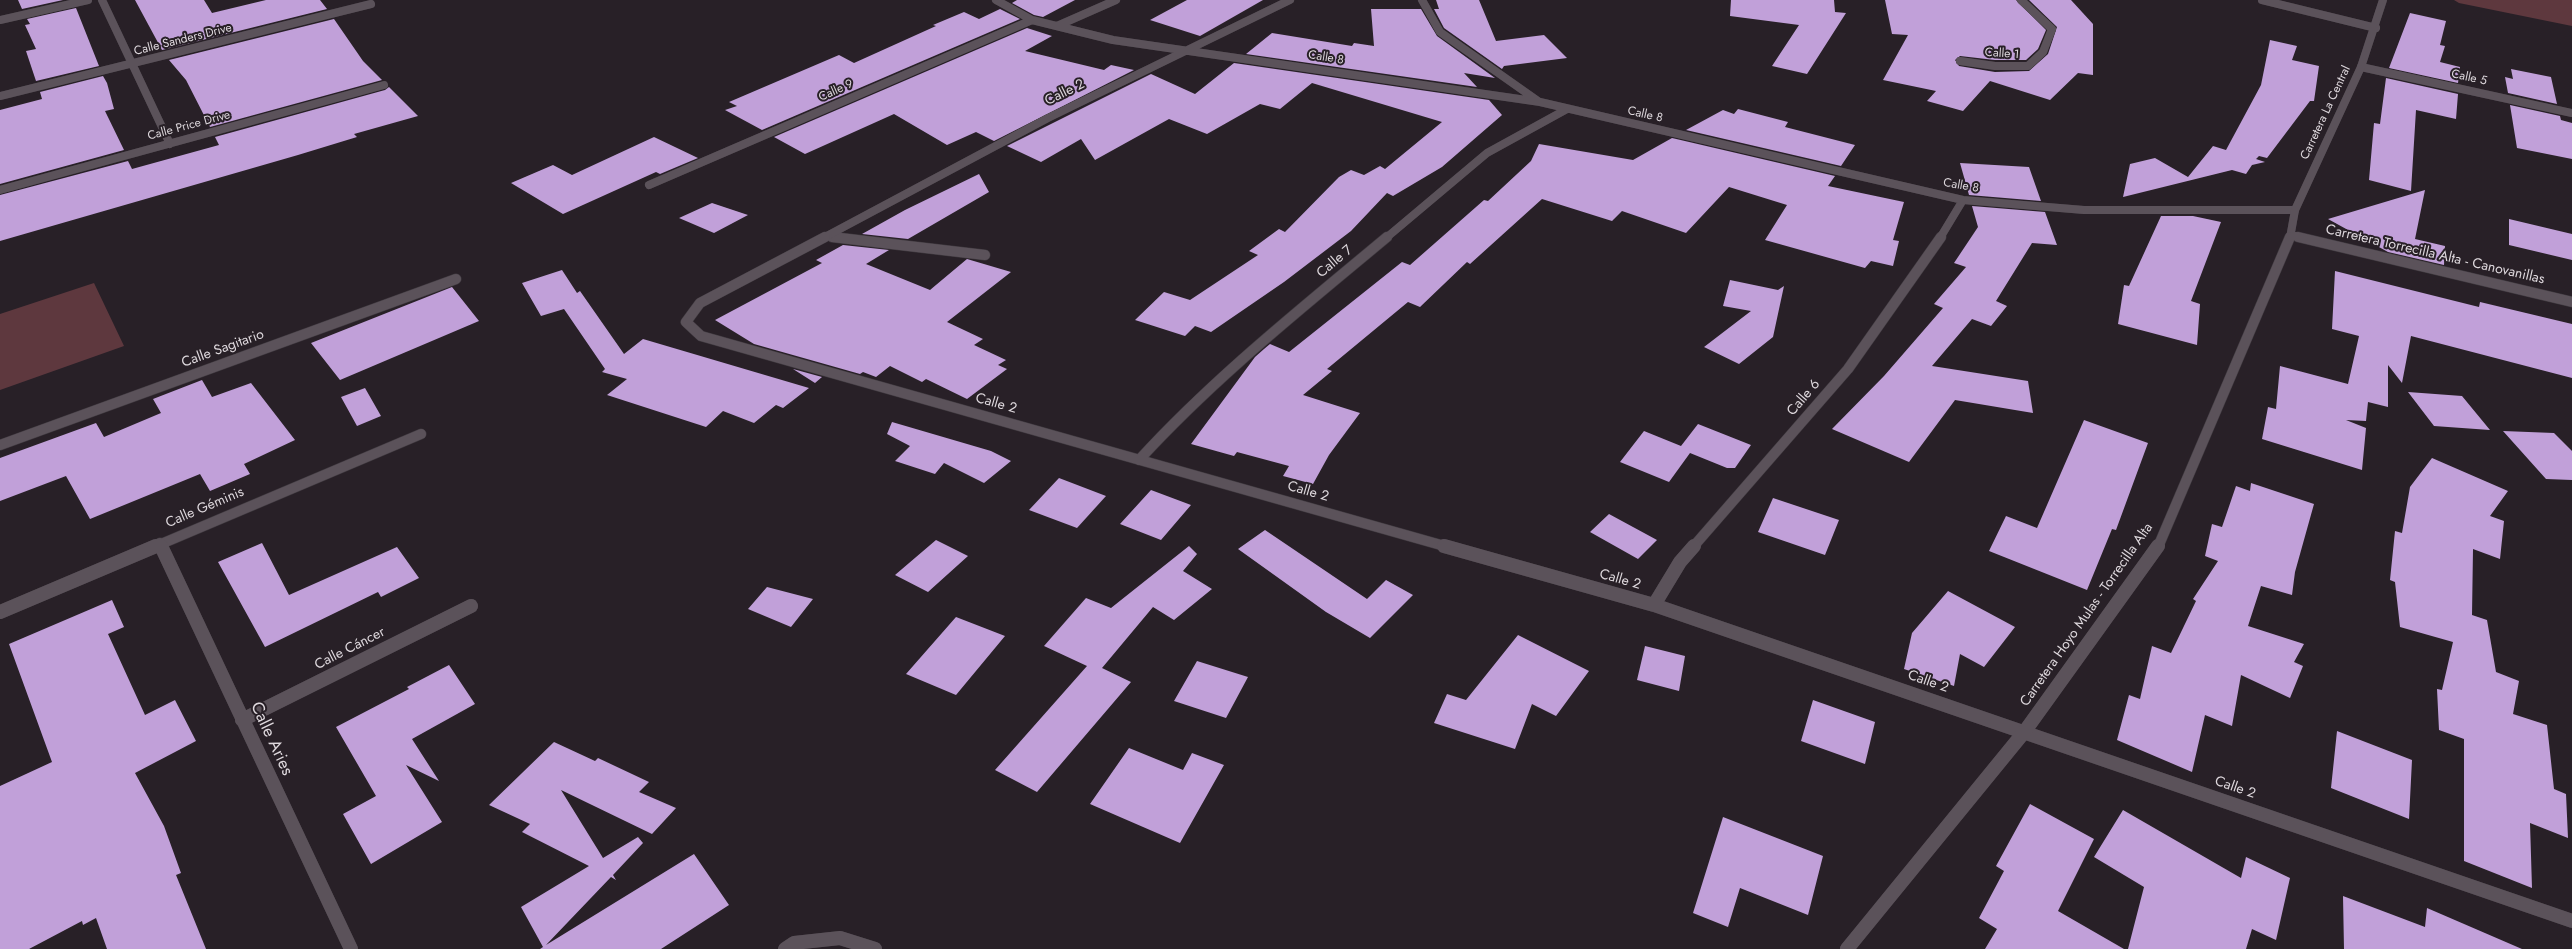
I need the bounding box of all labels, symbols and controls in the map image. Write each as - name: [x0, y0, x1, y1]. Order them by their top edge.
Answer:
- street label: Calle Sanders Drive: [133, 21, 233, 59]
- street label: Calle 1: [1984, 46, 2020, 62]
- street label: Calle 8: [1307, 48, 1345, 68]
- street label: Carretera La Central: [2298, 64, 2354, 162]
- street label: Calle 5: [2450, 67, 2488, 89]
- street label: Calle 2: [1042, 76, 1088, 110]
- street label: Calle 9: [817, 77, 855, 105]
- street label: Calle 8: [1626, 104, 1664, 126]
- street label: Calle Price Drive: [146, 108, 232, 144]
- street label: Calle 8: [1942, 176, 1980, 196]
- street label: Carretera Torrecilla Alta - Canovanillas: [2324, 222, 2546, 288]
- street label: Calle 7: [1314, 242, 1356, 282]
- street label: Calle Sagitario: [180, 326, 266, 372]
- street label: Calle 6: [1784, 377, 1824, 419]
- street label: Calle 2: [973, 390, 1019, 418]
- street label: Calle 2: [1285, 478, 1331, 506]
- street label: Calle Géminis: [163, 484, 247, 532]
- street label: Carretera Hoyo Mulas - Torrecilla Alta: [2017, 520, 2157, 710]
- street label: Calle 2: [1597, 566, 1643, 594]
- street label: Calle Cáncer: [312, 624, 388, 674]
- street label: Calle 2: [1905, 667, 1951, 697]
- street label: Calle Aries: [245, 699, 297, 779]
- street label: Calle 2: [2212, 773, 2258, 803]

